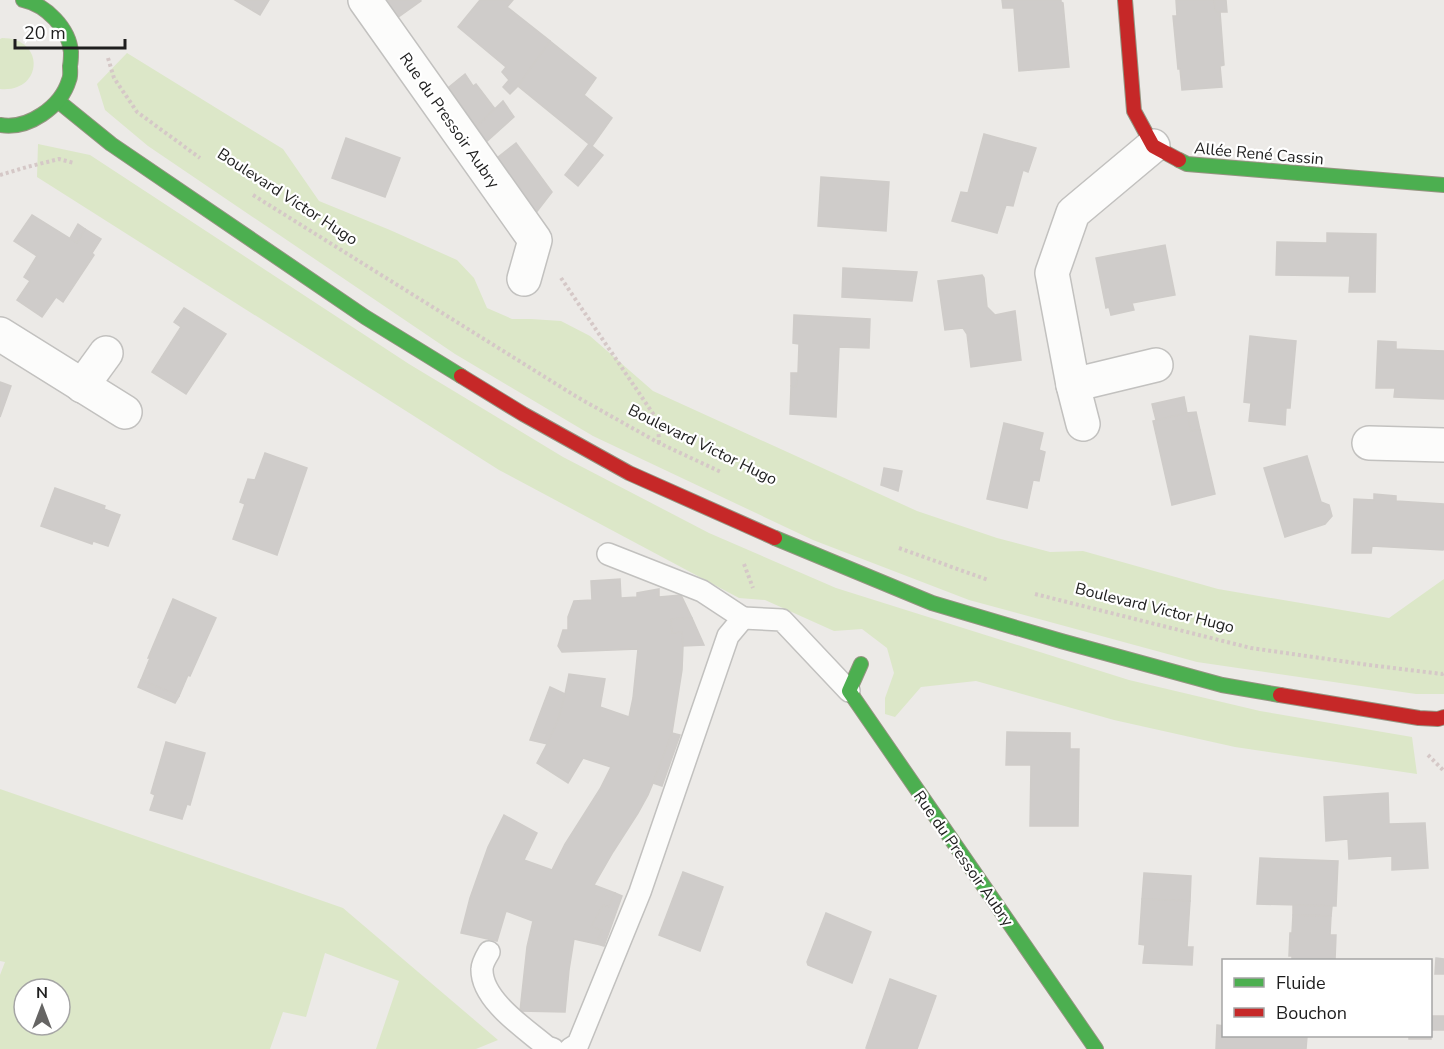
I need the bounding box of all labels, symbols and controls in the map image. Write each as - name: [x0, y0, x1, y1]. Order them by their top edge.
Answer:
- scale bar: [15, 12, 124, 50]
- text: 20 m: [24, 21, 66, 45]
- street label: Rue du Pressoir Aubry: [394, 48, 505, 193]
- street label: Allée René Cassin: [1193, 137, 1325, 171]
- street label: Boulevard Victor Hugo: [213, 143, 362, 251]
- street label: Boulevard Victor Hugo: [624, 399, 781, 491]
- street label: Boulevard Victor Hugo: [1073, 578, 1237, 638]
- street label: Rue du Pressoir Aubry: [908, 786, 1019, 931]
- legend: [1222, 959, 1432, 1037]
- text: Fluide: [1276, 971, 1326, 995]
- north arrow: [12, 977, 72, 1037]
- text: N: [36, 982, 48, 1004]
- text: Bouchon: [1276, 1001, 1347, 1025]

